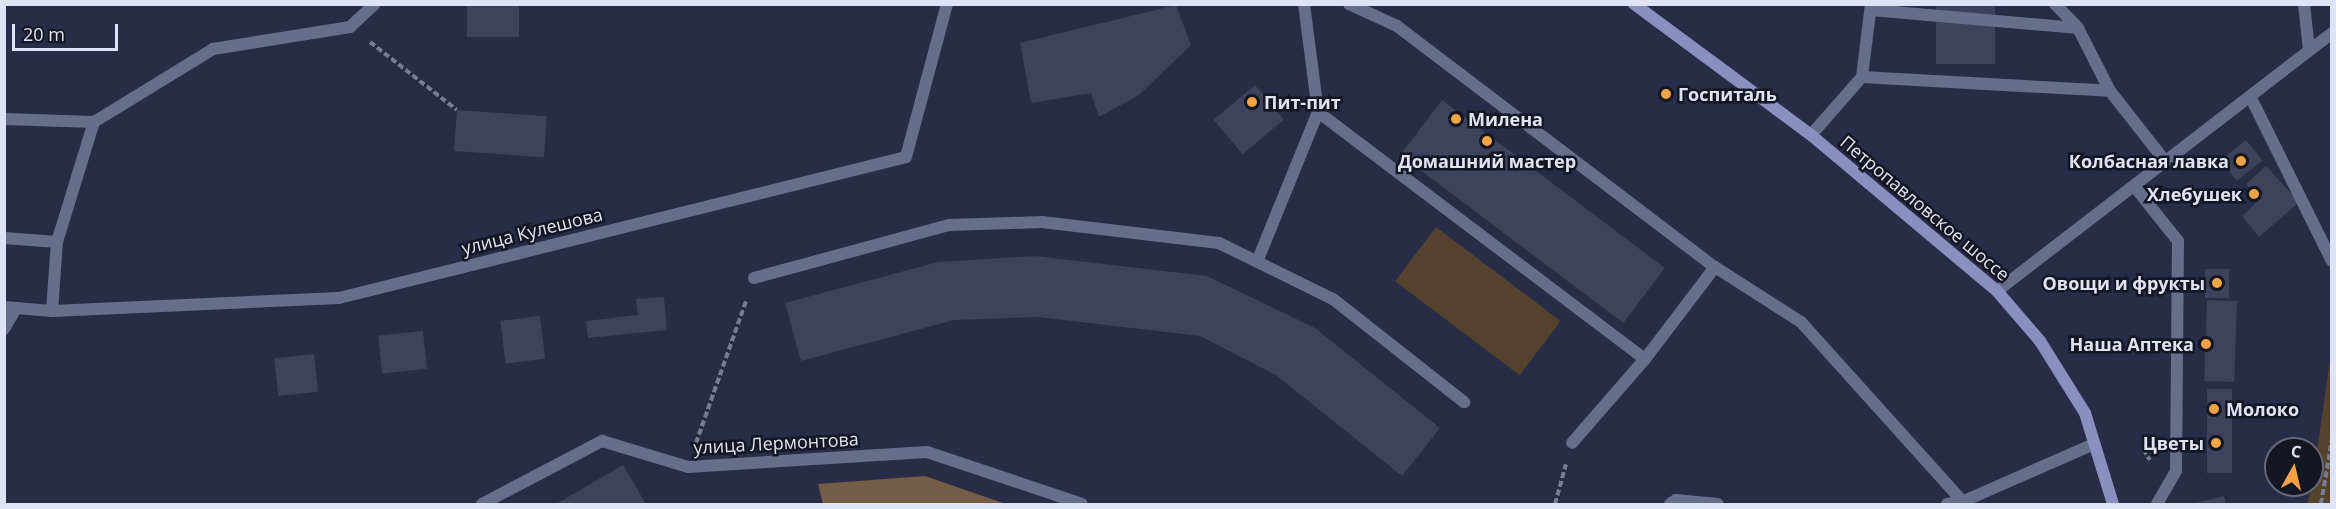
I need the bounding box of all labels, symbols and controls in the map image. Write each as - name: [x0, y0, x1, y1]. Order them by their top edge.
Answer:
- scale bar: [15, 12, 122, 50]
- text: 20 m: [23, 22, 65, 46]
- place label: Госпиталь: [1678, 83, 1777, 105]
- marker: Госпиталь: [1659, 87, 1673, 101]
- place label: Пит-пит: [1264, 91, 1341, 113]
- marker: Пит-пит: [1245, 95, 1259, 109]
- place label: Милена: [1468, 108, 1543, 130]
- marker: Милена: [1449, 112, 1463, 126]
- street label: Петропавловское шоссе: [1836, 131, 2014, 285]
- marker: Домашний мастер: [1480, 134, 1494, 148]
- place label: Домашний мастер: [1398, 150, 1576, 172]
- place label: Колбасная лавка: [2069, 150, 2229, 172]
- marker: Колбасная лавка: [2234, 154, 2248, 168]
- place label: Хлебушек: [2147, 183, 2242, 205]
- marker: Хлебушек: [2247, 187, 2261, 201]
- street label: улица Кулешова: [459, 203, 605, 259]
- place label: Овощи и фрукты: [2043, 272, 2205, 294]
- marker: Овощи и фрукты: [2210, 276, 2224, 290]
- place label: Наша Аптека: [2070, 333, 2194, 355]
- marker: Наша Аптека: [2199, 337, 2213, 351]
- place label: Молоко: [2226, 398, 2299, 420]
- marker: Молоко: [2207, 402, 2221, 416]
- street label: улица Лермонтова: [693, 428, 859, 458]
- place label: Цветы: [2143, 432, 2204, 454]
- marker: Цветы: [2209, 436, 2223, 450]
- north arrow: [2264, 437, 2324, 497]
- text: С: [2290, 440, 2303, 463]

